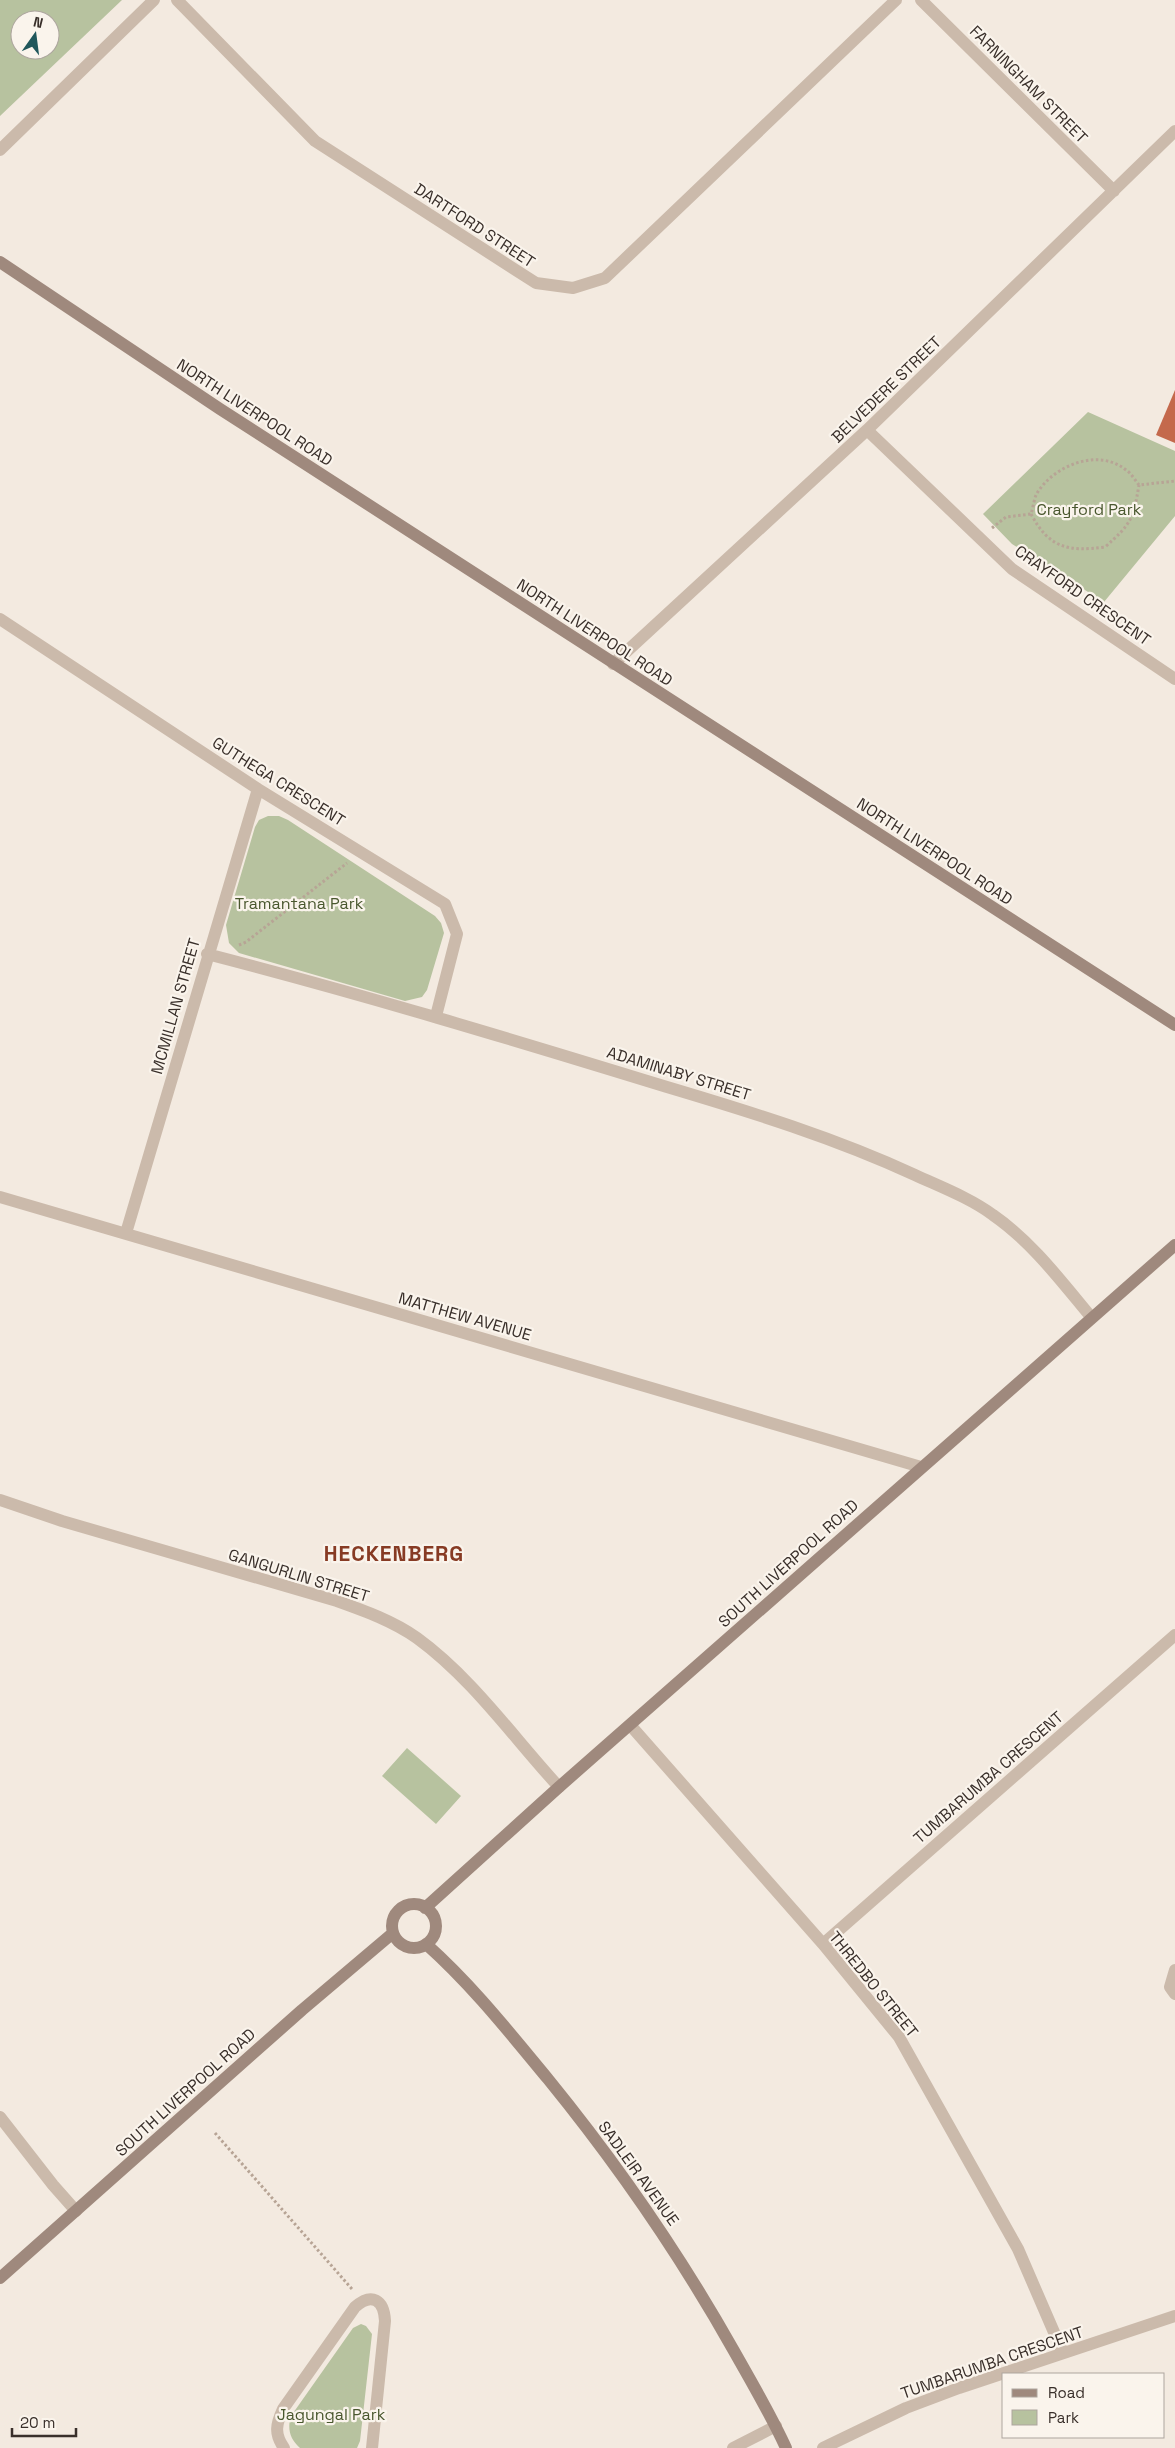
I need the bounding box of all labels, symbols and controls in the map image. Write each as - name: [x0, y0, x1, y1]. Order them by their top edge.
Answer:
- north arrow: [10, 10, 60, 60]
- text: N: [31, 13, 45, 32]
- street label: FARNINGHAM STREET: [965, 21, 1092, 148]
- street label: DARTFORD STREET: [410, 178, 539, 272]
- street label: BELVEDERE STREET: [827, 331, 946, 447]
- street label: NORTH LIVERPOOL ROAD: [173, 354, 337, 471]
- park label: Crayford Park: [1037, 499, 1142, 520]
- street label: CRAYFORD CRESCENT: [1011, 540, 1155, 650]
- street label: NORTH LIVERPOOL ROAD: [513, 574, 677, 691]
- street label: GUTHEGA CRESCENT: [208, 732, 349, 831]
- street label: NORTH LIVERPOOL ROAD: [853, 793, 1017, 910]
- park label: Tramantana Park: [235, 893, 364, 914]
- street label: MCMILLAN STREET: [146, 936, 205, 1077]
- street label: ADAMINABY STREET: [604, 1042, 753, 1105]
- street label: MATTHEW AVENUE: [396, 1287, 534, 1345]
- street label: SOUTH LIVERPOOL ROAD: [714, 1495, 863, 1632]
- district label: HECKENBERG: [324, 1540, 464, 1567]
- street label: GANGURLIN STREET: [226, 1544, 372, 1607]
- street label: TUMBARUMBA CRESCENT: [909, 1706, 1068, 1848]
- street label: THREDBO STREET: [824, 1927, 923, 2042]
- street label: SOUTH LIVERPOOL ROAD: [111, 2024, 260, 2161]
- street label: SADLEIR AVENUE: [593, 2117, 684, 2230]
- street label: TUMBARUMBA CRESCENT: [898, 2321, 1086, 2404]
- legend: [1002, 2373, 1165, 2438]
- text: Road: [1048, 2383, 1085, 2402]
- park label: Jagungal Park: [277, 2404, 386, 2425]
- scale bar: [12, 2406, 76, 2438]
- text: Park: [1048, 2408, 1079, 2427]
- text: 20 m: [20, 2413, 55, 2432]

